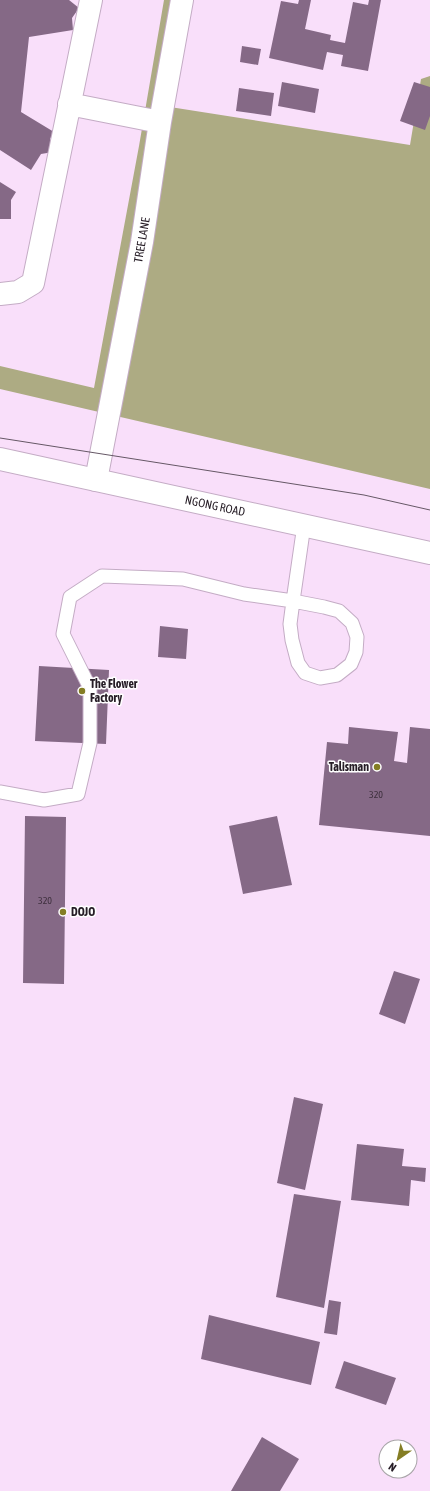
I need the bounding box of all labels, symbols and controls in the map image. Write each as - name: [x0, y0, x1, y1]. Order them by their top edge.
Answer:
- street label: TREE LANE: [131, 216, 153, 264]
- street label: NGONG ROAD: [184, 493, 247, 519]
- place label: The Flower Factory: [90, 677, 138, 705]
- marker: The Flower Factory: [77, 686, 87, 696]
- place label: Talisman: [329, 760, 369, 774]
- marker: Talisman: [372, 762, 382, 772]
- house number: 320: [369, 789, 383, 800]
- house number: 320: [38, 895, 52, 906]
- place label: DOJO: [71, 905, 95, 919]
- marker: DOJO: [58, 907, 68, 917]
- north arrow: [378, 1439, 418, 1479]
- text: N: [386, 1460, 398, 1474]

